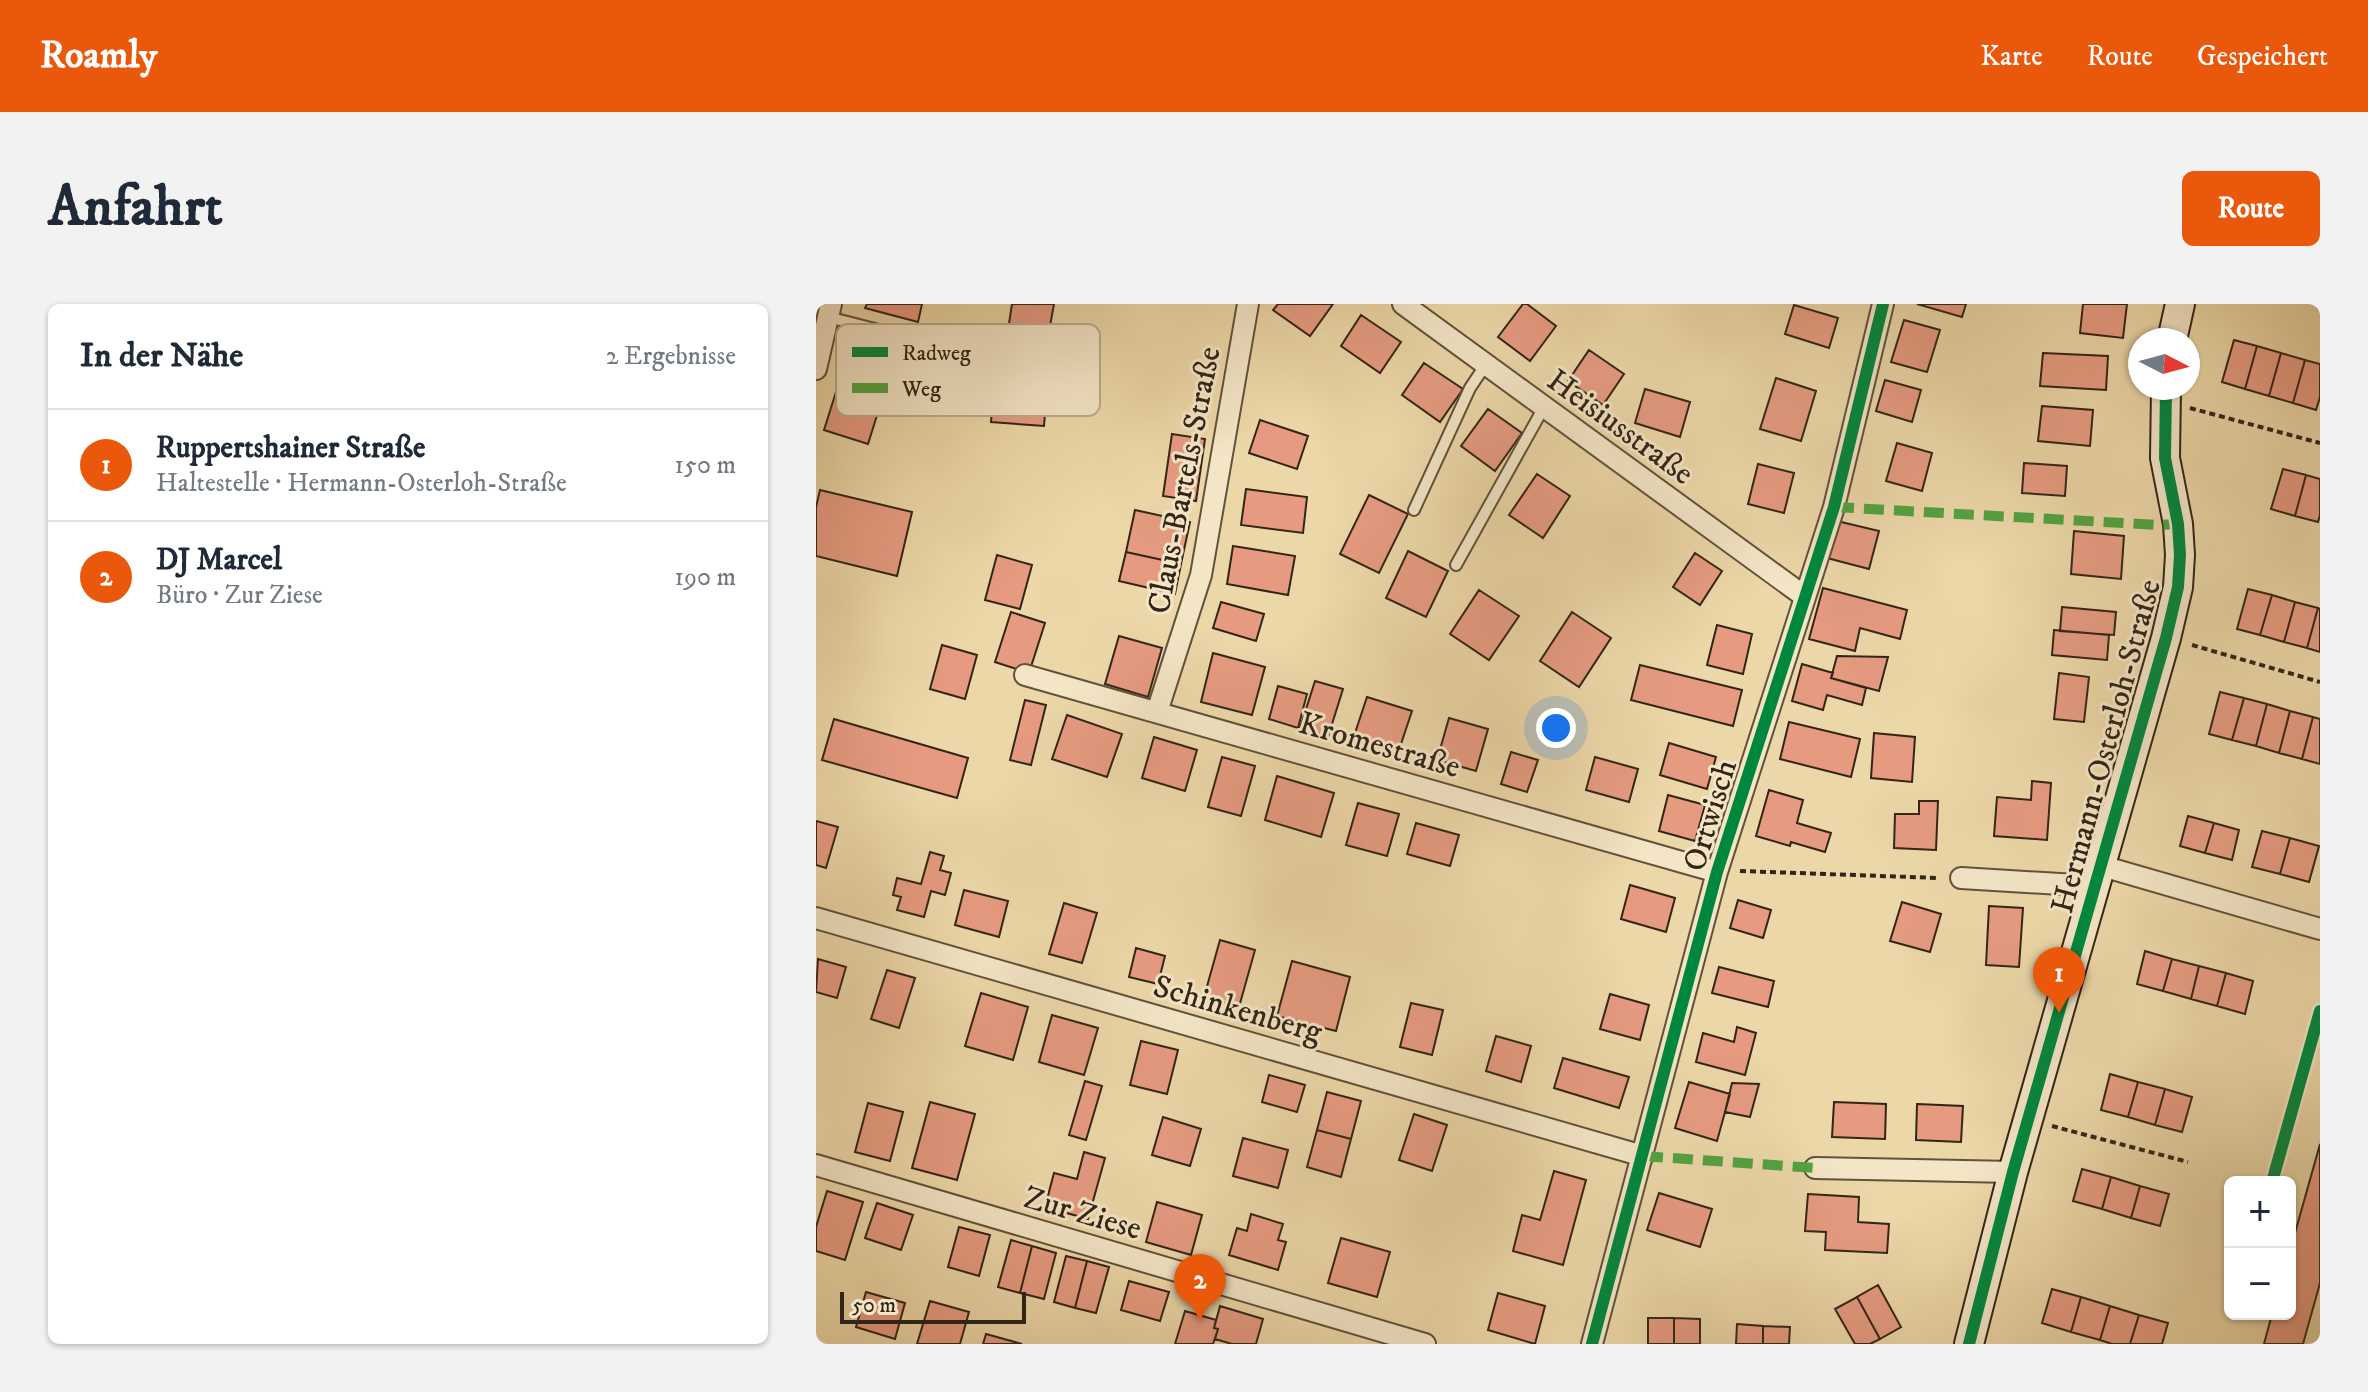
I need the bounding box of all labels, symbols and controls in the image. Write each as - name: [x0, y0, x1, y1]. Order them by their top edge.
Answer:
- text: Roamly: [40, 32, 157, 80]
- text: Karte: [1980, 39, 2043, 74]
- text: Route: [2087, 39, 2153, 74]
- text: Gespeichert: [2197, 39, 2328, 74]
- button: Route: [2182, 171, 2320, 246]
- text: Anfahrt: [48, 173, 223, 243]
- legend: [836, 324, 1100, 416]
- north arrow: [2128, 328, 2200, 400]
- text: In der Nähe: [80, 335, 243, 377]
- text: 2 Ergebnisse: [606, 340, 736, 373]
- text: Radweg: [902, 340, 971, 367]
- street label: Claus-Bartels-Straße: [1139, 343, 1230, 617]
- street label: Heisiusstraße: [1539, 361, 1701, 494]
- text: Weg: [901, 376, 941, 403]
- text: Ruppertshainer Straße: [156, 430, 425, 467]
- text: 1: [101, 449, 111, 482]
- text: 150 m: [675, 449, 736, 482]
- text: Haltestelle · Hermann-Osterloh-Straße: [156, 467, 567, 500]
- text: DJ Marcel: [156, 542, 282, 579]
- text: 2: [100, 561, 112, 594]
- text: 190 m: [674, 561, 736, 594]
- street label: Hermann-Osterloh-Straße: [2043, 575, 2171, 918]
- text: Büro · Zur Ziese: [156, 579, 323, 612]
- street label: Kromestraße: [1294, 704, 1465, 788]
- your location: [1536, 708, 1576, 748]
- street label: Ortwisch: [1675, 755, 1747, 876]
- pin: 1: [2033, 947, 2085, 1013]
- street label: Schinkenberg: [1149, 967, 1327, 1053]
- map controls: [2224, 1176, 2296, 1320]
- button: +: [2224, 1176, 2296, 1248]
- street label: Zur Ziese: [1019, 1178, 1146, 1250]
- button: −: [2224, 1248, 2296, 1320]
- pin: 2: [1174, 1254, 1226, 1320]
- scale bar: [840, 1288, 1026, 1324]
- text: 50 m: [852, 1292, 896, 1319]

